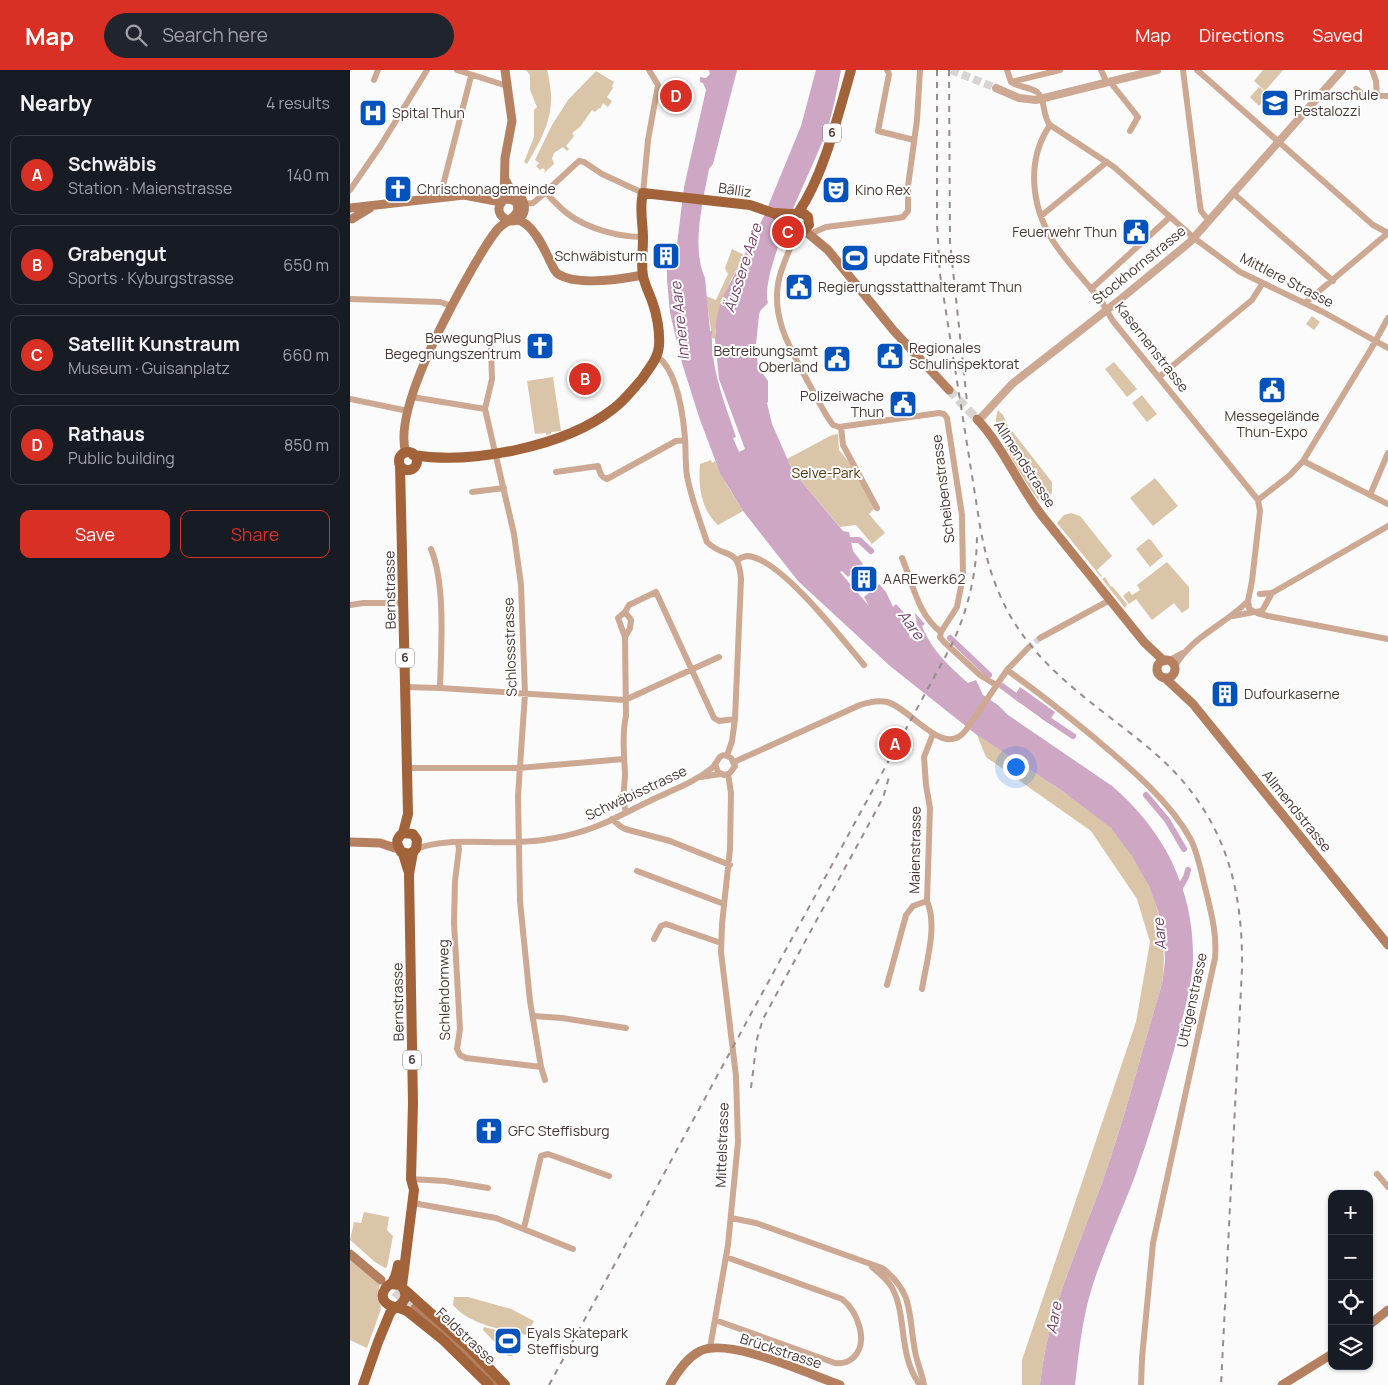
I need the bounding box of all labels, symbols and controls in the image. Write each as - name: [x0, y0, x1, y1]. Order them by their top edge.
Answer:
- search box: [104, 13, 454, 58]
- text: Map: [25, 19, 74, 52]
- icon: search: [122, 21, 150, 49]
- text: Search here: [162, 22, 268, 48]
- text: Map: [1135, 23, 1171, 47]
- text: Directions: [1199, 23, 1284, 47]
- text: Saved: [1312, 23, 1363, 47]
- pin: D: [660, 77, 692, 115]
- place label: Primarschule Pestalozzi: [1294, 85, 1378, 120]
- school or university icon: Primarschule Pestalozzi: [1260, 88, 1290, 118]
- text: Nearby: [20, 89, 92, 117]
- text: 4 results: [266, 92, 330, 114]
- hospital icon: Spital Thun: [358, 98, 388, 128]
- place label: Spital Thun: [392, 103, 465, 122]
- road number: 6: [823, 124, 841, 142]
- text: Schwäbis: [68, 151, 156, 177]
- text: A: [32, 164, 42, 186]
- text: 140 m: [287, 164, 329, 186]
- church icon: Chrischonagemeinde: [383, 174, 413, 204]
- theatre icon: Kino Rex: [821, 175, 851, 205]
- text: Station · Maienstrasse: [68, 177, 232, 199]
- street label: Bälliz: [717, 178, 753, 201]
- place label: Chrischonagemeinde: [417, 179, 556, 198]
- place label: Kino Rex: [855, 180, 911, 199]
- pin: C: [772, 213, 804, 251]
- public building icon: Feuerwehr Thun: [1121, 217, 1151, 247]
- water label: Äussere Aare: [718, 220, 767, 315]
- street label: Stockhornstrasse: [1088, 221, 1189, 308]
- place label: Feuerwehr Thun: [1012, 222, 1117, 241]
- text: Grabengut: [68, 241, 167, 267]
- building icon: Schwäbisturm: [651, 241, 681, 271]
- sports icon: update Fitness: [840, 243, 870, 273]
- place label: Schwäbisturm: [554, 246, 647, 265]
- place label: update Fitness: [874, 248, 970, 267]
- street label: Mittlere Strasse: [1237, 248, 1337, 311]
- text: B: [32, 254, 42, 276]
- text: 650 m: [283, 254, 329, 276]
- text: Sports · Kyburgstrasse: [68, 267, 234, 289]
- public building icon: Regierungsstatthalteramt Thun: [784, 272, 814, 302]
- place label: Regierungsstatthalteramt Thun: [818, 277, 1022, 296]
- water label: Innere Aare: [665, 279, 694, 361]
- street label: Kasernenstrasse: [1111, 298, 1194, 396]
- place label: BewegungPlus Begegnungszentrum: [385, 328, 521, 363]
- text: Satellit Kunstraum: [68, 331, 240, 357]
- church icon: BewegungPlus Begegnungszentrum: [525, 331, 555, 361]
- place label: Regionales Schulinspektorat: [909, 338, 1020, 373]
- place label: Betreibungsamt Oberland: [713, 341, 818, 376]
- public building icon: Regionales Schulinspektorat: [875, 341, 905, 371]
- text: C: [31, 344, 43, 366]
- text: 660 m: [283, 344, 329, 366]
- public building icon: Betreibungsamt Oberland: [822, 344, 852, 374]
- text: Museum · Guisanplatz: [68, 357, 230, 379]
- pin: B: [569, 360, 601, 398]
- public building icon: Messegelände Thun-Expo: [1257, 375, 1287, 405]
- place label: Polizeiwache Thun: [800, 386, 884, 421]
- public building icon: Polizeiwache Thun: [888, 389, 918, 419]
- place label: Messegelände Thun-Expo: [1224, 406, 1320, 441]
- street label: Allmendstrasse: [990, 417, 1061, 511]
- text: Rathaus: [68, 421, 145, 447]
- text: D: [31, 434, 43, 456]
- text: 850 m: [284, 434, 329, 456]
- street label: Scheibenstrasse: [926, 434, 959, 544]
- text: Public building: [68, 447, 175, 469]
- park label: Selve-Park: [792, 463, 861, 482]
- button: Save: [20, 510, 170, 558]
- button: Share: [180, 510, 330, 558]
- street label: Bernstrasse: [379, 551, 400, 629]
- building icon: AAREwerk62: [849, 564, 879, 594]
- place label: AAREwerk62: [883, 569, 965, 588]
- street label: Schlossstrasse: [498, 597, 521, 697]
- water label: Aare: [894, 606, 930, 645]
- road number: 6: [396, 648, 414, 668]
- building icon: Dufourkaserne: [1210, 679, 1240, 709]
- place label: Dufourkaserne: [1244, 684, 1340, 703]
- pin: A: [879, 725, 911, 763]
- your location: [1003, 754, 1029, 780]
- street label: Schwäbisstrasse: [582, 761, 690, 824]
- street label: Allmendstrasse: [1258, 766, 1336, 856]
- street label: Maienstrasse: [904, 806, 925, 894]
- water label: Aare: [1148, 916, 1171, 951]
- street label: Schlehdornweg: [433, 939, 454, 1041]
- street label: Uttigenstrasse: [1172, 951, 1211, 1049]
- street label: Bernstrasse: [387, 963, 408, 1041]
- road number: 6: [403, 1050, 421, 1070]
- street label: Mittelstrasse: [711, 1102, 732, 1188]
- church icon: GFC Steffisburg: [474, 1116, 504, 1146]
- place label: GFC Steffisburg: [508, 1121, 610, 1140]
- map controls: [1328, 1190, 1373, 1370]
- button: +: [1328, 1190, 1373, 1235]
- button: −: [1328, 1235, 1373, 1280]
- button: locate: [1328, 1280, 1373, 1325]
- water label: Aare: [1040, 1299, 1067, 1335]
- street label: Feldstrasse: [432, 1303, 500, 1368]
- place label: Eyals Skatepark Steffisburg: [527, 1323, 629, 1358]
- button: layers: [1328, 1325, 1373, 1370]
- sports icon: Eyals Skatepark Steffisburg: [493, 1326, 523, 1356]
- street label: Brückstrasse: [738, 1328, 824, 1373]

